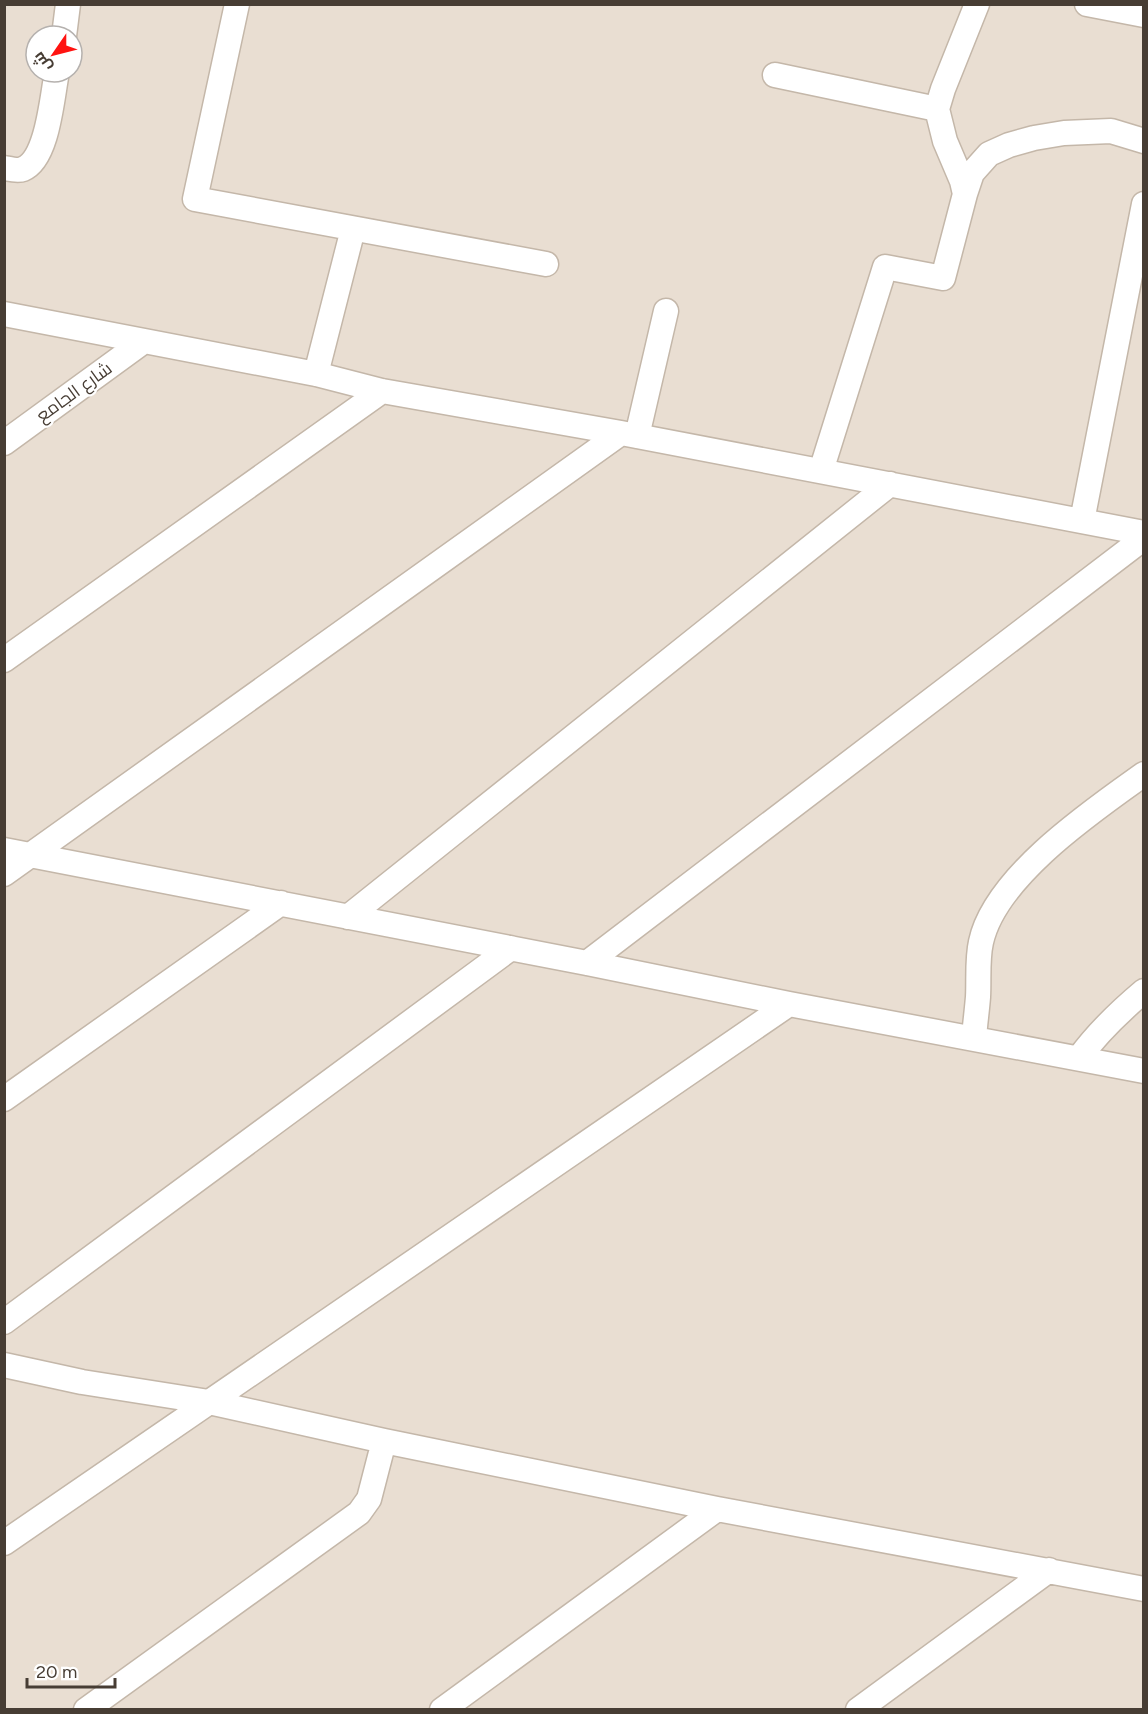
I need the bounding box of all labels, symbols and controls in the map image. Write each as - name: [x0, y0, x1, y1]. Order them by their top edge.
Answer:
- north arrow: [24, 24, 84, 84]
- text: ش: [28, 48, 56, 76]
- street label: شارع الجامع: [32, 357, 117, 428]
- scale bar: [27, 1651, 116, 1689]
- text: 20 m: [36, 1661, 77, 1683]

